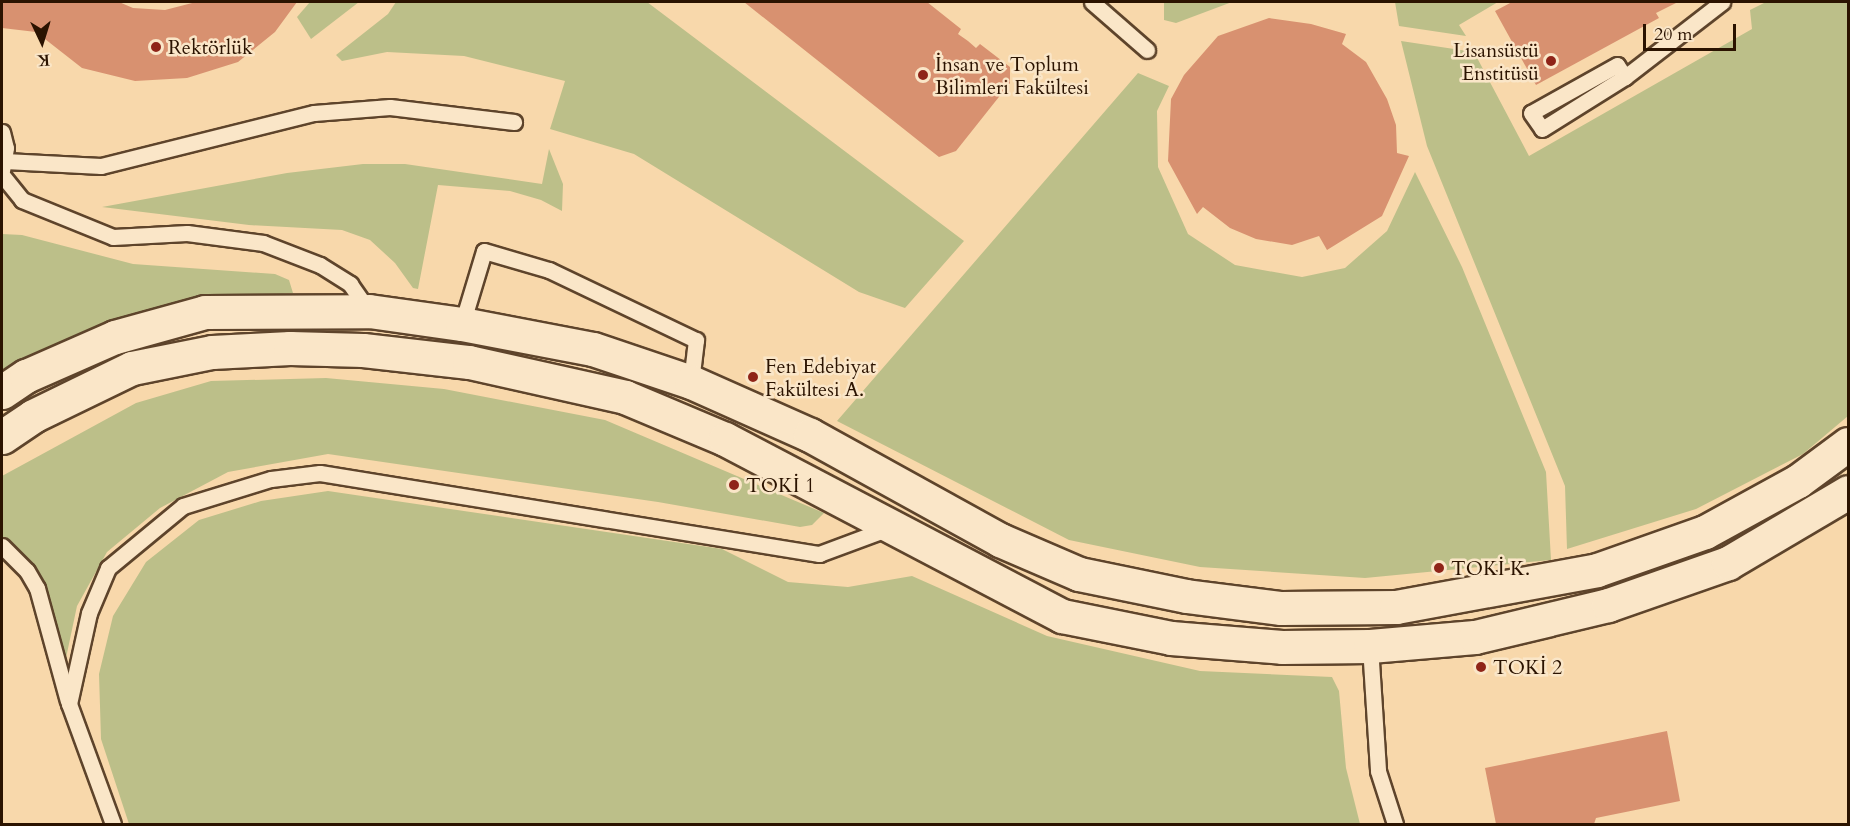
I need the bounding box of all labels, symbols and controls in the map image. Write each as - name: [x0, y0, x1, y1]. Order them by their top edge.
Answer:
- north arrow: [12, 12, 72, 72]
- scale bar: [1646, 12, 1739, 50]
- text: 20 m: [1654, 22, 1693, 47]
- place label: Rektörlük: [168, 35, 253, 59]
- place label: Lisansüstü Enstitüsü: [1453, 38, 1539, 85]
- marker: Rektörlük: [149, 40, 163, 54]
- text: K: [36, 49, 50, 71]
- place label: İnsan ve Toplum Bilimleri Fakültesi: [935, 52, 1089, 99]
- marker: Lisansüstü Enstitüsü: [1544, 54, 1558, 68]
- marker: İnsan ve Toplum Bilimleri Fakültesi: [916, 68, 930, 82]
- place label: Fen Edebiyat Fakültesi A.: [765, 354, 876, 401]
- marker: Fen Edebiyat Fakültesi A.: [746, 370, 760, 384]
- place label: TOKİ 1: [746, 473, 815, 497]
- marker: TOKİ 1: [727, 478, 741, 492]
- place label: TOKİ K.: [1451, 556, 1530, 580]
- marker: TOKİ K.: [1432, 561, 1446, 575]
- place label: TOKİ 2: [1493, 655, 1562, 679]
- marker: TOKİ 2: [1474, 660, 1488, 674]

